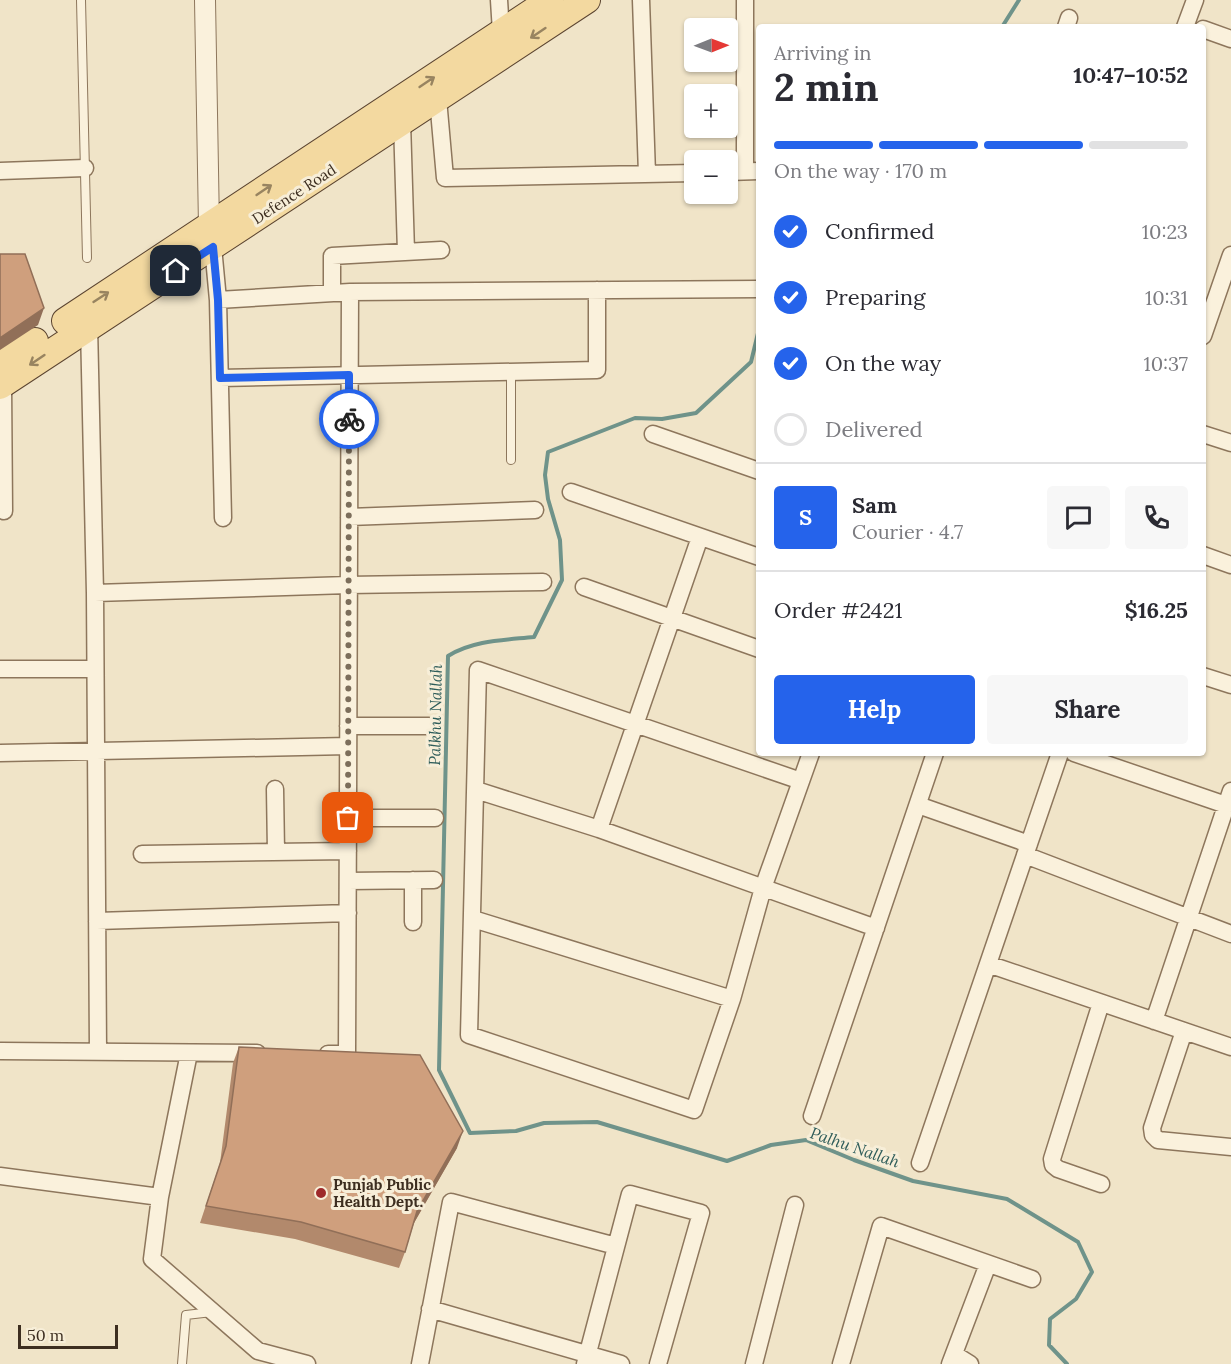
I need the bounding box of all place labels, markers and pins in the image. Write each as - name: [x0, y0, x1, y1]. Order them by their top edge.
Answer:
- pin: [150, 245, 201, 296]
- pin: [322, 792, 373, 843]
- place label: Punjab Public Health Dept.: [333, 1175, 431, 1211]
- marker: Punjab Public Health Dept.: [314, 1186, 328, 1200]

